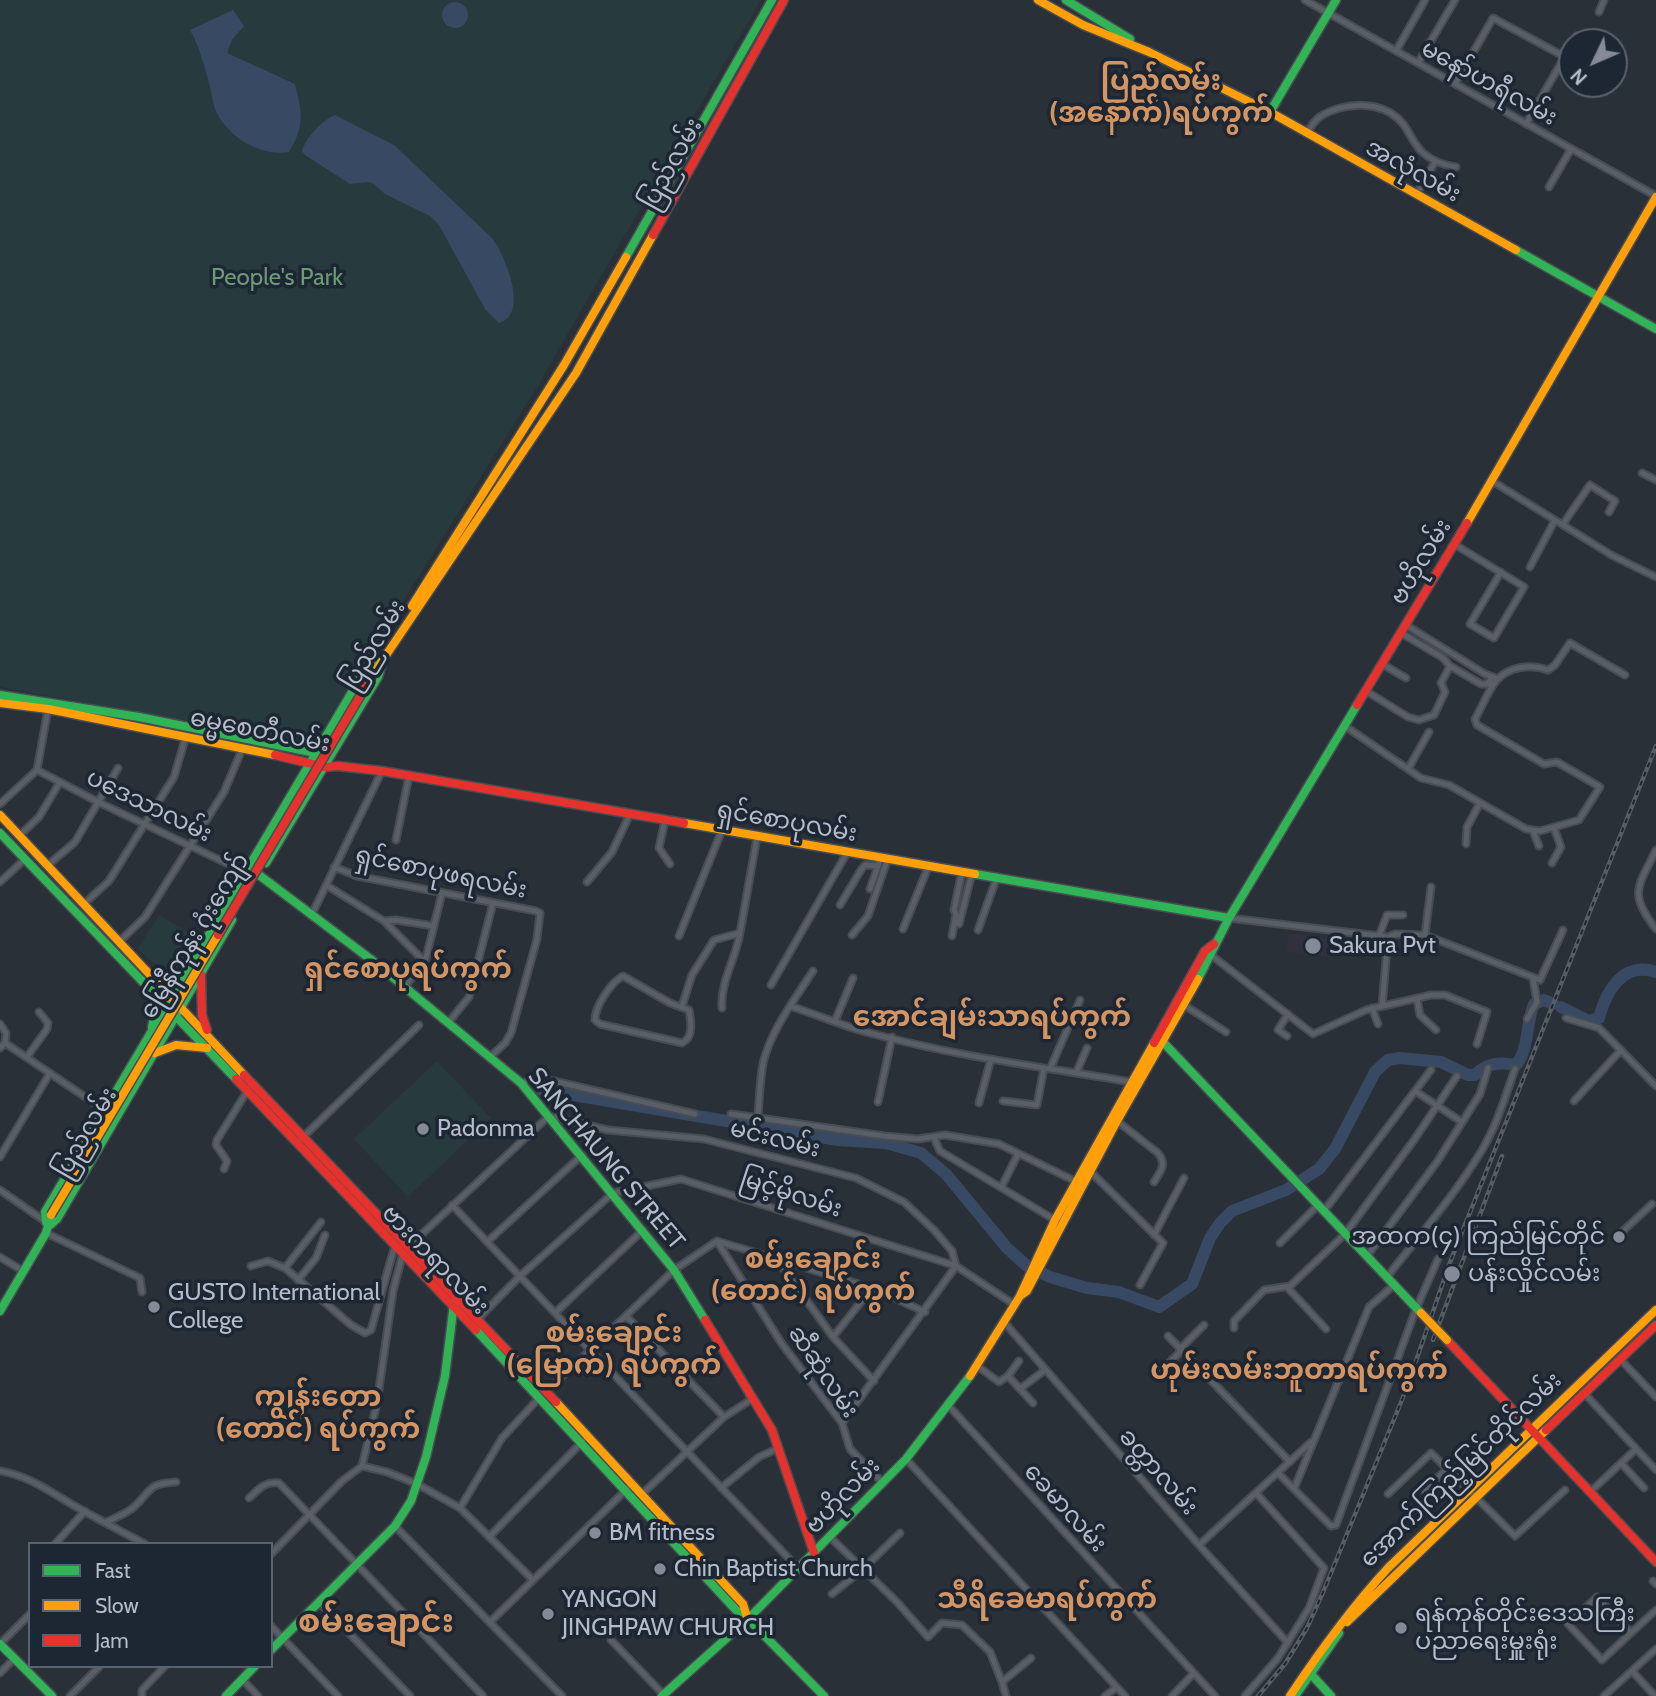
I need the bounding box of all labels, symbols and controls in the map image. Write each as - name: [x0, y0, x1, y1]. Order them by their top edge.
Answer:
- north arrow: [1558, 28, 1628, 98]
- street label: မနော်ဟရီလမ်း: [1416, 34, 1562, 132]
- text: N: [1566, 64, 1592, 89]
- district label: ပြည်လမ်း (အနောက်)ရပ်ကွက်: [1049, 65, 1273, 131]
- street label: ပြည်လမ်း: [635, 113, 709, 215]
- street label: အလုံလမ်း: [1360, 133, 1466, 209]
- park label: People's Park: [211, 264, 343, 292]
- street label: ဗဟိုလမ်း: [1384, 514, 1458, 610]
- street label: ပြည်လမ်း: [336, 595, 412, 695]
- street label: ဓမ္မစေတီလမ်း: [188, 703, 332, 759]
- street label: ပဒေသာလမ်း: [82, 763, 216, 849]
- street label: ရှင်စောပုလမ်း: [715, 796, 859, 848]
- street label: ရှင်စောပုဖရလမ်း: [353, 841, 529, 905]
- street label: မြေနီကုန်း ဂုံးကျော်: [134, 848, 256, 1024]
- place label: Sakura Pvt: [1329, 932, 1436, 960]
- marker: Sakura Pvt: [1303, 936, 1323, 956]
- district label: ရှင်စောပုရပ်ကွက်: [304, 953, 512, 987]
- district label: အောင်ချမ်းသာရပ်ကွက်: [853, 1001, 1131, 1035]
- street label: SANCHAUNG STREET: [522, 1062, 690, 1256]
- street label: ပြည်လမ်း: [49, 1083, 123, 1183]
- street label: မင်းလမ်း: [727, 1114, 823, 1164]
- place label: Padonma: [437, 1115, 534, 1143]
- marker: Padonma: [415, 1121, 431, 1137]
- street label: မြင့်မိုလမ်း: [737, 1164, 845, 1224]
- street label: ဗားကရာလမ်း: [376, 1199, 494, 1321]
- place label: အထက(၄) ကြည်မြင်တိုင်: [1351, 1223, 1605, 1251]
- marker: အထက(၄) ကြည်မြင်တိုင်: [1611, 1229, 1627, 1245]
- district label: စမ်းချောင်း (တောင်) ရပ်ကွက်: [711, 1243, 915, 1309]
- place label: ပန်းလှိုင်လမ်း: [1468, 1260, 1600, 1288]
- marker: ပန်းလှိုင်လမ်း: [1442, 1264, 1462, 1284]
- place label: GUSTO International College: [168, 1279, 380, 1335]
- marker: GUSTO International College: [146, 1299, 162, 1315]
- district label: စမ်းချောင်း (မြောက်) ရပ်ကွက်: [507, 1317, 721, 1383]
- street label: ဆီဆုံလမ်း: [782, 1320, 864, 1424]
- district label: ဟုမ်းလမ်းဘူတာရပ်ကွက်: [1150, 1354, 1448, 1388]
- street label: အောက်ကြည့်မြင်တိုင်လမ်း: [1354, 1366, 1568, 1574]
- district label: ကျွန်းတော (တောင်) ရပ်ကွက်: [216, 1381, 420, 1447]
- street label: ခတ္တာလမ်း: [1112, 1423, 1204, 1521]
- street label: ဗဟိုလမ်း: [800, 1452, 886, 1540]
- street label: ခေမာလမ်း: [1018, 1458, 1112, 1558]
- place label: BM fitness: [609, 1519, 715, 1547]
- marker: BM fitness: [587, 1525, 603, 1541]
- legend: [28, 1542, 273, 1668]
- place label: Chin Baptist Church: [674, 1555, 873, 1583]
- text: Fast: [95, 1558, 131, 1583]
- marker: Chin Baptist Church: [652, 1561, 668, 1577]
- district label: သီရိခေမာရပ်ကွက်: [937, 1583, 1157, 1617]
- place label: YANGON JINGHPAW CHURCH: [562, 1586, 774, 1642]
- text: Slow: [95, 1593, 139, 1618]
- place label: ရန်ကုန်တိုင်းဒေသကြီး ပညာရေးမှူးရုံး: [1415, 1600, 1635, 1656]
- district label: စမ်းချောင်း: [298, 1604, 454, 1642]
- marker: YANGON JINGHPAW CHURCH: [540, 1606, 556, 1622]
- marker: ရန်ကုန်တိုင်းဒေသကြီး ပညာရေးမှူးရုံး: [1393, 1620, 1409, 1636]
- text: Jam: [95, 1628, 129, 1653]

